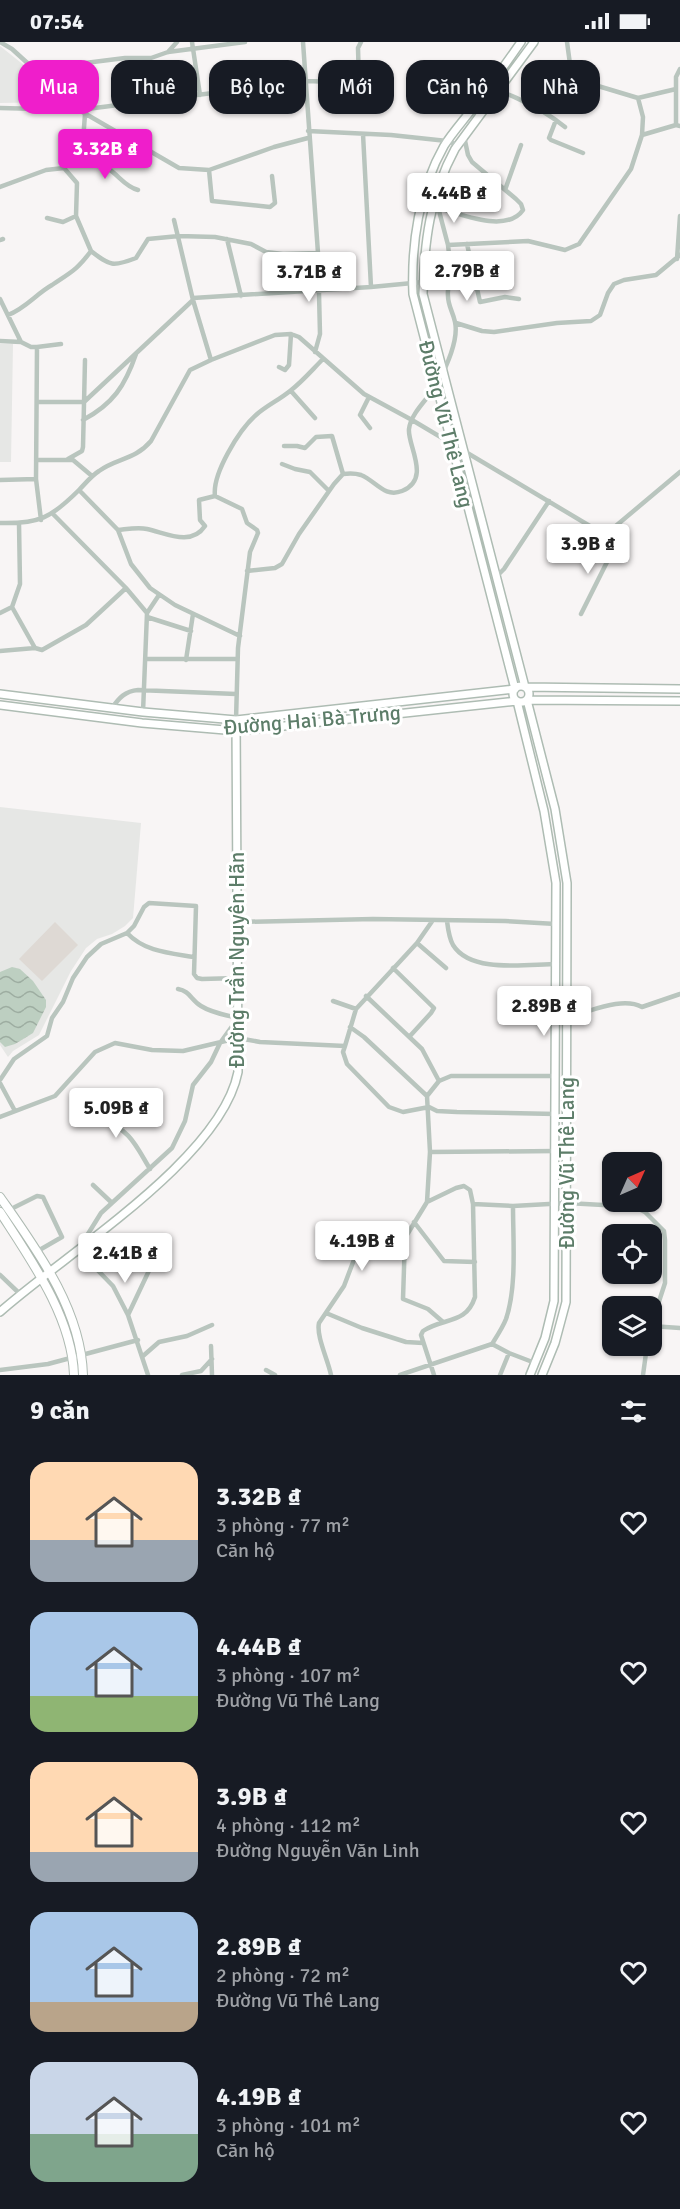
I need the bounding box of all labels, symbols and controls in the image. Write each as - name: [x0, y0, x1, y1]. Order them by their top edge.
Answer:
- text: 07:54: [30, 8, 84, 35]
- chip: Mua: [18, 60, 99, 114]
- chip: Thuê: [111, 60, 197, 114]
- chip: Bộ lọc: [209, 60, 306, 114]
- chip: Mới: [318, 60, 394, 114]
- chip: Căn hộ: [406, 60, 509, 114]
- chip: Nhà: [521, 60, 600, 114]
- pin: 3.32B ₫: [50, 129, 160, 180]
- text: 3.32B ₫: [72, 136, 138, 161]
- pin: 4.44B ₫: [399, 173, 509, 224]
- text: 4.44B ₫: [421, 180, 487, 205]
- pin: 2.79B ₫: [412, 251, 522, 302]
- pin: 3.71B ₫: [254, 252, 364, 303]
- text: 2.79B ₫: [434, 258, 500, 283]
- text: 3.71B ₫: [276, 259, 342, 284]
- street label: Đường Vũ Thê Lang: [413, 337, 479, 511]
- pin: 3.9B ₫: [539, 524, 637, 575]
- text: 3.9B ₫: [561, 531, 615, 556]
- street label: Đường Hai Bà Trưng: [222, 699, 402, 741]
- street label: Đường Trần Nguyên Hãn: [224, 852, 250, 1068]
- pin: 2.89B ₫: [489, 986, 599, 1037]
- text: 2.89B ₫: [511, 993, 577, 1018]
- street label: Đường Vũ Thê Lang: [554, 1077, 580, 1249]
- pin: 5.09B ₫: [61, 1088, 171, 1139]
- text: 5.09B ₫: [83, 1095, 149, 1120]
- north arrow: [602, 1152, 662, 1212]
- map controls: [602, 1152, 662, 1356]
- pin: 4.19B ₫: [307, 1221, 417, 1272]
- button: locate: [602, 1224, 662, 1284]
- text: 4.19B ₫: [329, 1228, 395, 1253]
- pin: 2.41B ₫: [70, 1233, 180, 1284]
- text: 2.41B ₫: [92, 1240, 158, 1265]
- button: layers: [602, 1296, 662, 1356]
- text: 9 căn: [30, 1395, 90, 1427]
- icon: filters: [617, 1395, 650, 1428]
- text: 3.32B ₫: [216, 1481, 301, 1513]
- icon: home: [78, 1486, 150, 1558]
- icon: heart: [617, 1506, 650, 1539]
- text: 3 phòng · 77 m²: [216, 1513, 350, 1538]
- text: Căn hộ: [216, 1538, 275, 1563]
- text: 4.44B ₫: [216, 1631, 301, 1663]
- icon: home: [78, 1636, 150, 1708]
- icon: heart: [617, 1656, 650, 1689]
- text: 3 phòng · 107 m²: [216, 1663, 361, 1688]
- text: Đường Vũ Thê Lang: [216, 1688, 380, 1713]
- text: 3.9B ₫: [216, 1781, 287, 1813]
- icon: home: [78, 1786, 150, 1858]
- icon: heart: [617, 1806, 650, 1839]
- text: 4 phòng · 112 m²: [216, 1813, 361, 1838]
- text: Đường Nguyễn Văn Linh: [216, 1838, 420, 1863]
- text: 2.89B ₫: [216, 1931, 301, 1963]
- icon: home: [78, 1936, 150, 2008]
- icon: heart: [617, 1956, 650, 1989]
- text: 2 phòng · 72 m²: [216, 1963, 350, 1988]
- text: Đường Vũ Thê Lang: [216, 1988, 380, 2013]
- text: 4.19B ₫: [216, 2081, 301, 2113]
- icon: home: [78, 2086, 150, 2158]
- icon: heart: [617, 2106, 650, 2139]
- text: 3 phòng · 101 m²: [216, 2113, 361, 2138]
- text: Căn hộ: [216, 2138, 275, 2163]

